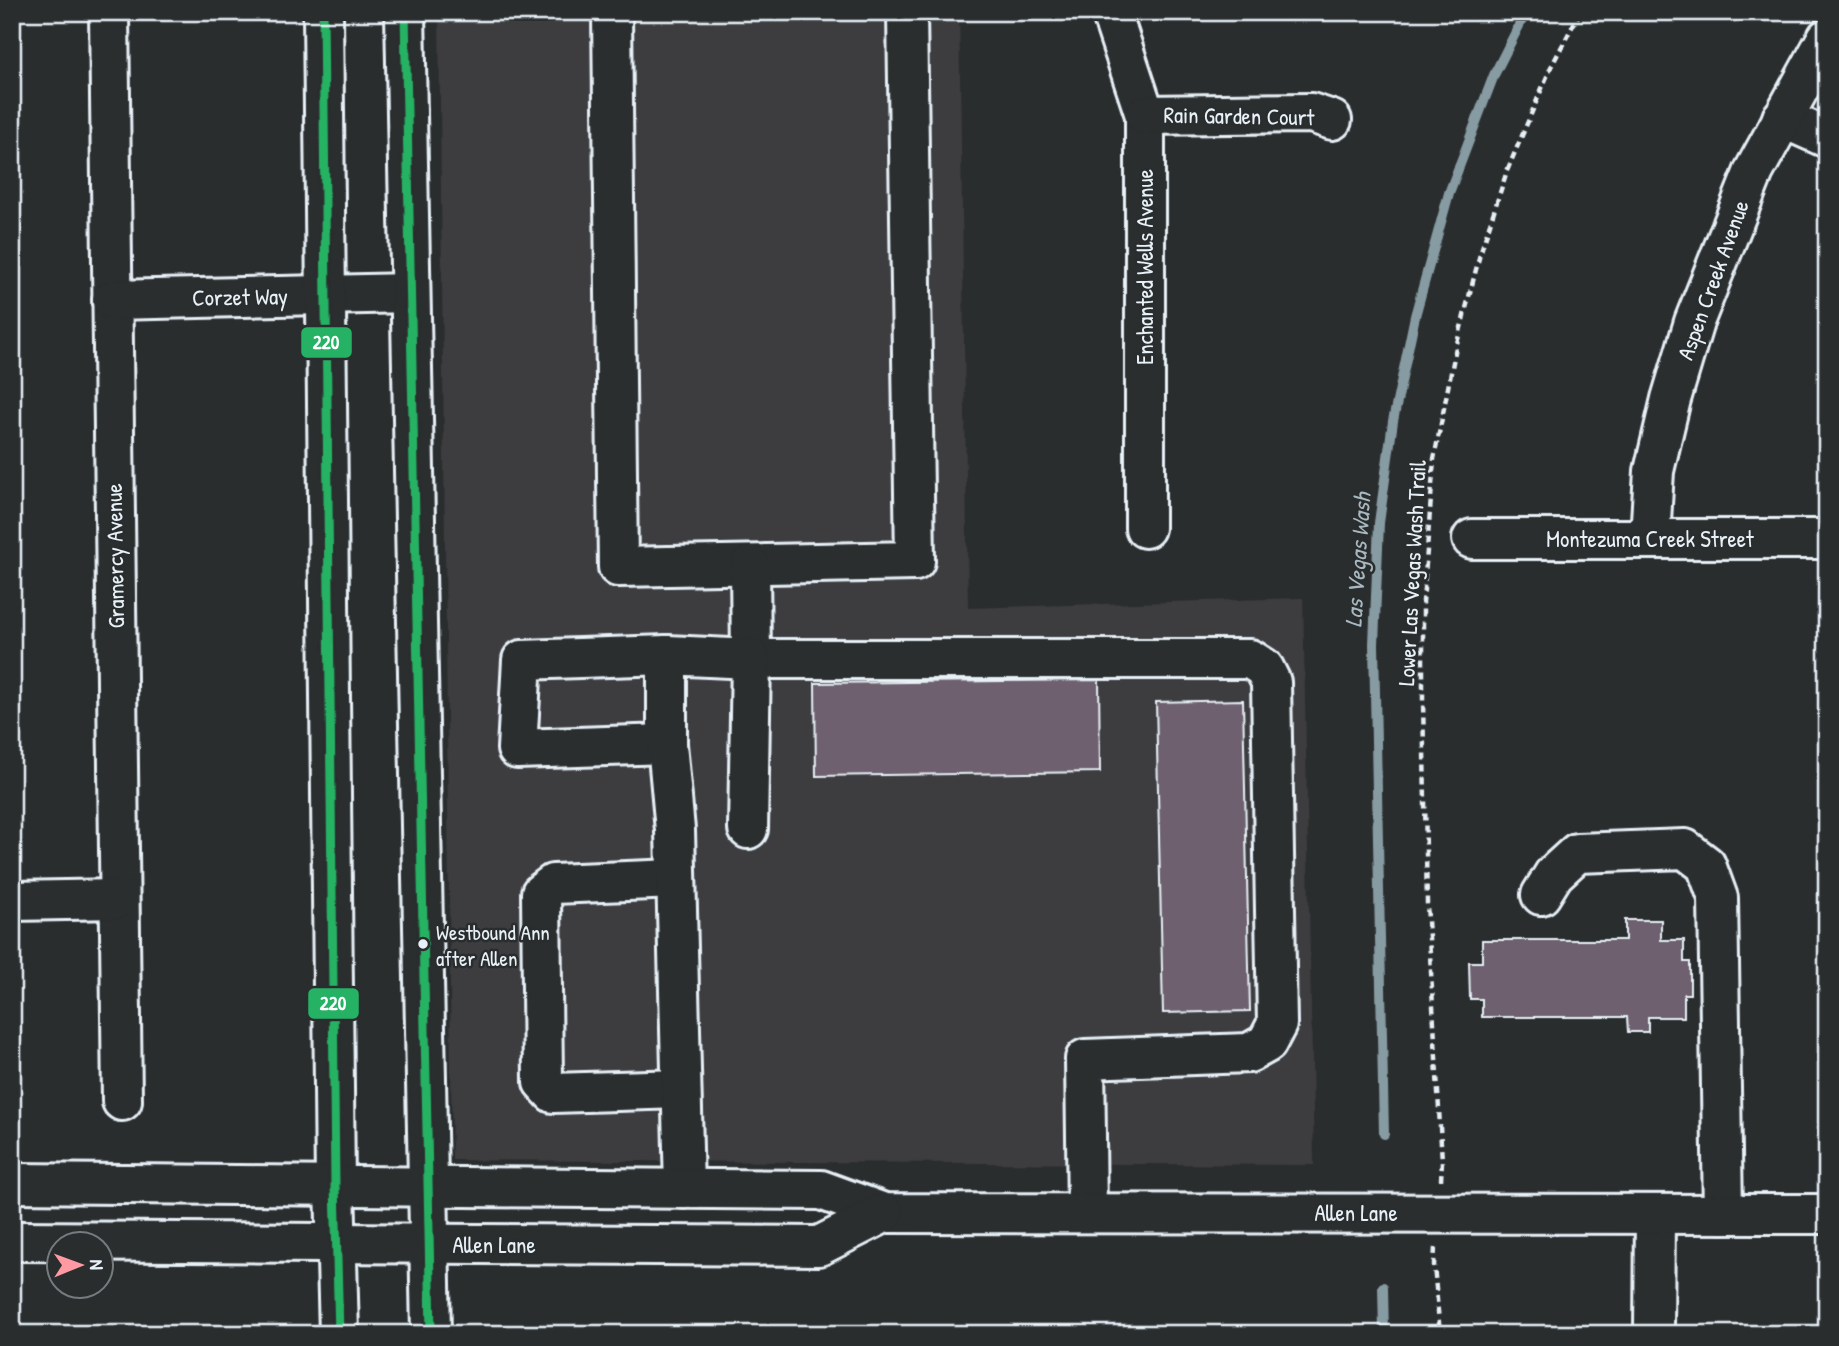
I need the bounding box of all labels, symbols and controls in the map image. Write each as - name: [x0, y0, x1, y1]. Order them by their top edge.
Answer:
- street label: Rain Garden Court: [1163, 99, 1316, 132]
- street label: Enchanted Wells Avenue: [1129, 169, 1160, 365]
- street label: Aspen Creek Avenue: [1669, 196, 1756, 364]
- street label: Corzet Way: [192, 280, 288, 313]
- line badge: 220: [300, 326, 353, 359]
- text: 220: [313, 329, 340, 355]
- street label: Lower Las Vegas Wash Trail: [1390, 459, 1433, 687]
- street label: Gramercy Avenue: [98, 483, 131, 629]
- water label: Las Vegas Wash: [1336, 490, 1379, 628]
- street label: Montezuma Creek Street: [1546, 523, 1755, 554]
- place label: Westbound Ann after Allen: [436, 918, 550, 973]
- marker: Westbound Ann after Allen: [416, 937, 430, 951]
- line badge: 220: [307, 987, 360, 1020]
- text: 220: [320, 990, 347, 1016]
- street label: Allen Lane: [1314, 1197, 1398, 1228]
- street label: Allen Lane: [452, 1229, 536, 1260]
- north arrow: [46, 1230, 116, 1300]
- text: N: [84, 1259, 110, 1270]

